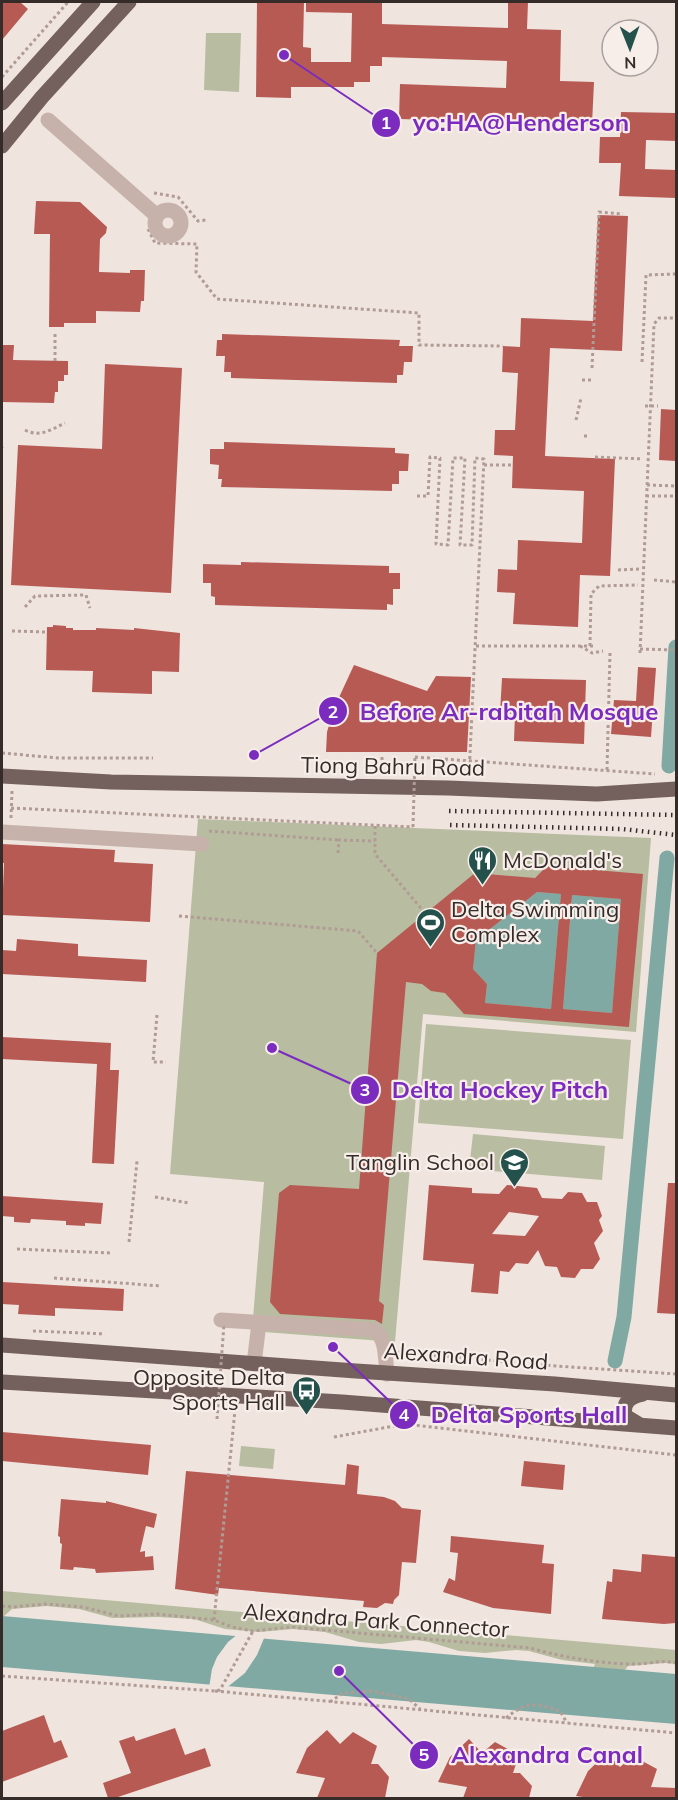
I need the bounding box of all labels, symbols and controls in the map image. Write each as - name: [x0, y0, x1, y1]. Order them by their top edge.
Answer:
- north arrow: [600, 18, 660, 78]
- text: N: [624, 53, 636, 73]
- callout: yo:HA@Henderson: [371, 102, 641, 144]
- text: yo:HA@Henderson: [412, 107, 629, 137]
- text: 1: [381, 111, 391, 134]
- callout: Before Ar-rabitah Mosque: [318, 690, 671, 732]
- text: Before Ar-rabitah Mosque: [360, 696, 658, 726]
- text: 2: [328, 700, 338, 723]
- street label: Tiong Bahru Road: [301, 750, 485, 782]
- restaurant icon: McDonald's: [466, 844, 498, 886]
- place label: McDonald's: [503, 846, 622, 874]
- place label: Delta Swimming Complex: [451, 895, 619, 948]
- sports icon: Delta Swimming Complex: [414, 906, 446, 948]
- callout: Delta Hockey Pitch: [350, 1069, 620, 1111]
- text: Delta Hockey Pitch: [392, 1074, 608, 1104]
- text: 3: [360, 1078, 370, 1101]
- school or university icon: Tanglin School: [499, 1146, 531, 1188]
- place label: Tanglin School: [346, 1148, 494, 1176]
- street label: Alexandra Road: [383, 1336, 549, 1376]
- place label: Opposite Delta Sports Hall: [133, 1363, 285, 1416]
- bus stop icon: Opposite Delta Sports Hall: [290, 1374, 322, 1416]
- callout: Delta Sports Hall: [389, 1394, 639, 1436]
- text: Delta Sports Hall: [431, 1399, 627, 1429]
- text: 4: [399, 1403, 410, 1426]
- street label: Alexandra Park Connector: [242, 1597, 510, 1643]
- callout: Alexandra Canal: [409, 1734, 655, 1776]
- text: Alexandra Canal: [451, 1739, 643, 1769]
- text: 5: [419, 1743, 430, 1766]

